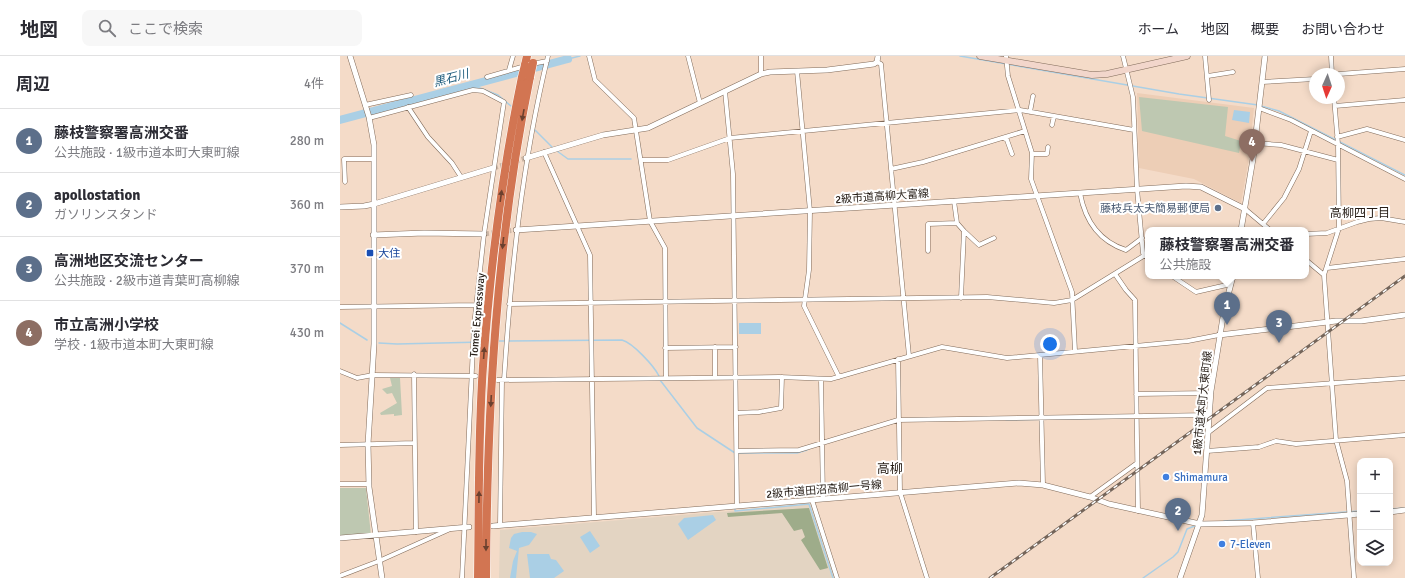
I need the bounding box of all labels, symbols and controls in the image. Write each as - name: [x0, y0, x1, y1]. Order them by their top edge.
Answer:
- search box: [82, 10, 362, 46]
- icon: search: [96, 17, 118, 39]
- text: 地図: [20, 18, 58, 42]
- text: ここで検索: [128, 20, 203, 38]
- text: ホーム: [1137, 21, 1179, 38]
- text: 地図: [1201, 21, 1229, 38]
- text: 概要: [1251, 21, 1279, 38]
- text: お問い合わせ: [1301, 21, 1385, 38]
- water label: 黒石川: [432, 66, 472, 90]
- north arrow: [1309, 68, 1345, 104]
- text: 周辺: [16, 74, 50, 95]
- text: 4件: [304, 76, 324, 92]
- one-way arrow: [519, 109, 525, 121]
- text: 藤枝警察署高洲交番: [54, 124, 189, 142]
- pin: 4: [1239, 129, 1265, 162]
- text: 1: [25, 133, 33, 149]
- text: 280 m: [290, 133, 324, 149]
- text: 公共施設 · 1級市道本町大東町線: [54, 145, 240, 161]
- text: apollostation: [54, 186, 141, 204]
- street label: 2級市道高柳大富線: [835, 187, 929, 206]
- one-way arrow: [498, 190, 504, 202]
- text: 2: [25, 197, 33, 213]
- text: 360 m: [290, 197, 324, 213]
- place label: 藤枝兵太夫簡易郵便局: [1100, 202, 1210, 215]
- marker: 藤枝兵太夫簡易郵便局: [1213, 203, 1223, 213]
- district label: 高柳四丁目: [1330, 206, 1390, 221]
- text: ガソリンスタンド: [54, 207, 158, 223]
- popup: [1145, 227, 1309, 279]
- text: 藤枝警察署高洲交番: [1159, 236, 1295, 254]
- one-way arrow: [500, 237, 506, 249]
- place label: 大住: [378, 247, 400, 260]
- marker: 大住: [365, 248, 375, 258]
- text: 高洲地区交流センター: [54, 252, 204, 270]
- text: 公共施設: [1159, 257, 1212, 273]
- text: 3: [25, 261, 33, 277]
- text: 370 m: [290, 261, 324, 277]
- street label: Tomei Expressway: [467, 272, 488, 358]
- text: 公共施設 · 2級市道青葉町高柳線: [54, 273, 240, 289]
- pin: 1: [1214, 292, 1240, 325]
- pin: 3: [1266, 310, 1292, 343]
- text: 市立高洲小学校: [54, 316, 159, 334]
- text: 4: [25, 325, 33, 341]
- text: 430 m: [290, 325, 324, 341]
- your location: [1040, 334, 1060, 354]
- text: 学校 · 1級市道本町大東町線: [54, 337, 214, 353]
- one-way arrow: [481, 347, 488, 359]
- street label: 1級市道本町大東町線: [1191, 350, 1214, 456]
- one-way arrow: [487, 395, 494, 407]
- map controls: [1357, 458, 1393, 566]
- button: +: [1357, 458, 1393, 494]
- district label: 高柳: [877, 461, 903, 477]
- place label: Shimamura: [1174, 471, 1228, 484]
- marker: Shimamura: [1161, 472, 1171, 482]
- street label: 2級市道田沼高柳一号線: [766, 478, 882, 501]
- one-way arrow: [476, 490, 482, 503]
- button: −: [1357, 494, 1393, 530]
- pin: 2: [1165, 498, 1191, 531]
- button: layers: [1357, 530, 1393, 566]
- place label: 7-Eleven: [1230, 538, 1271, 551]
- one-way arrow: [483, 539, 489, 552]
- marker: 7-Eleven: [1217, 539, 1227, 549]

